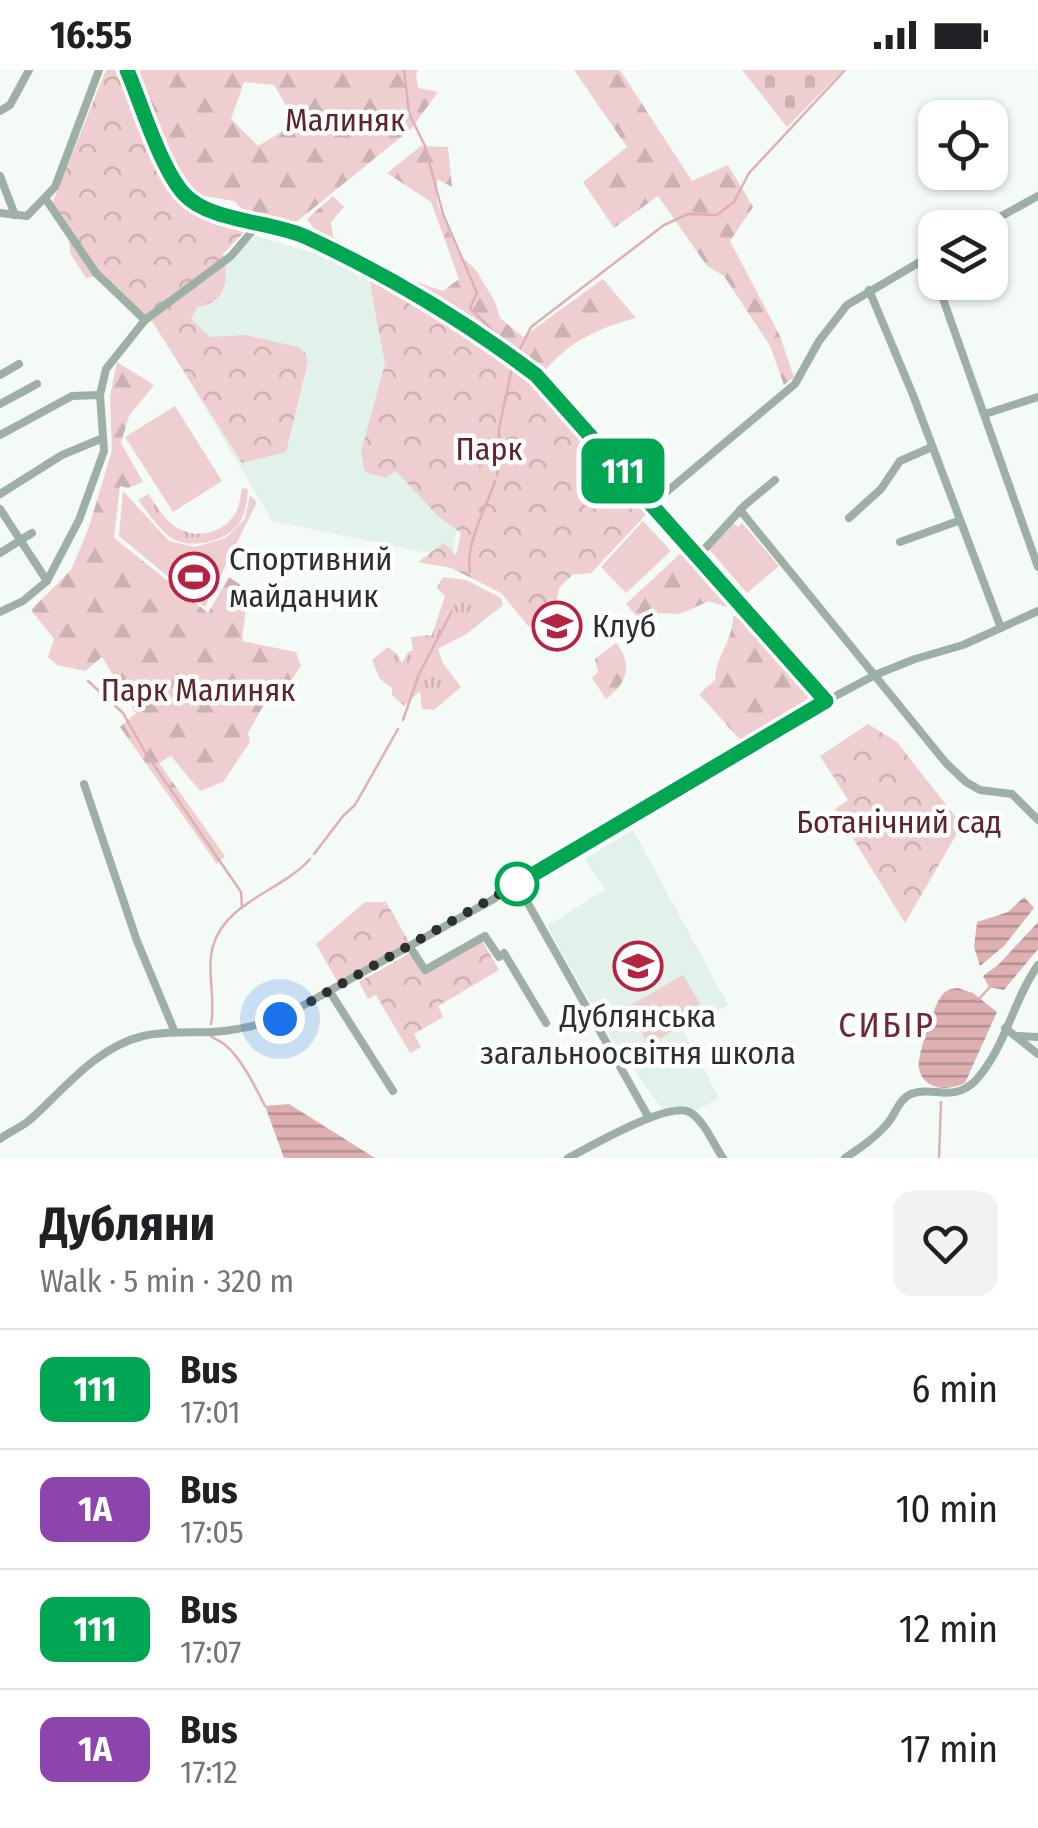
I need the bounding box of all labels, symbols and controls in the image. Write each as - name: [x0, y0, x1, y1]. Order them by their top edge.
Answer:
- text: 16:55: [50, 12, 132, 58]
- map controls: [918, 100, 1008, 300]
- button: locate: [918, 100, 1008, 190]
- park label: Малиняк: [285, 101, 405, 139]
- button: layers: [918, 210, 1008, 300]
- park label: Парк: [455, 430, 523, 468]
- line badge: 111: [566, 438, 680, 504]
- text: 111: [601, 450, 645, 492]
- place label: Спортивний майданчик: [229, 540, 393, 615]
- sports icon: Спортивний майданчик: [168, 551, 220, 603]
- school or university icon: Клуб: [531, 600, 583, 652]
- place label: Клуб: [592, 607, 656, 645]
- park label: Парк Малиняк: [101, 671, 295, 709]
- park label: Ботанічний сад: [796, 803, 1002, 841]
- unlabelled marker: [496, 863, 538, 905]
- school or university icon: Дублянська загальноосвітня школа: [612, 940, 664, 992]
- your location: [255, 994, 305, 1044]
- place label: Дублянська загальноосвітня школа: [480, 997, 796, 1072]
- district label: СИБІР: [838, 1004, 936, 1046]
- button: heart: [893, 1191, 998, 1296]
- text: Дубляни: [40, 1195, 215, 1253]
- text: Walk · 5 min · 320 m: [40, 1262, 294, 1300]
- text: Bus: [180, 1347, 238, 1393]
- text: 6 min: [911, 1366, 998, 1412]
- text: 111: [73, 1368, 117, 1410]
- text: 17:01: [180, 1393, 241, 1431]
- text: Bus: [180, 1467, 238, 1513]
- text: 10 min: [896, 1486, 998, 1532]
- text: 1А: [78, 1488, 112, 1530]
- text: 17:05: [180, 1513, 244, 1551]
- text: Bus: [180, 1587, 238, 1633]
- text: 12 min: [899, 1606, 998, 1652]
- text: 111: [73, 1608, 117, 1650]
- text: 17:07: [180, 1633, 241, 1671]
- text: Bus: [180, 1707, 238, 1753]
- text: 17 min: [900, 1726, 998, 1772]
- text: 1А: [78, 1728, 112, 1770]
- text: 17:12: [180, 1753, 238, 1791]

